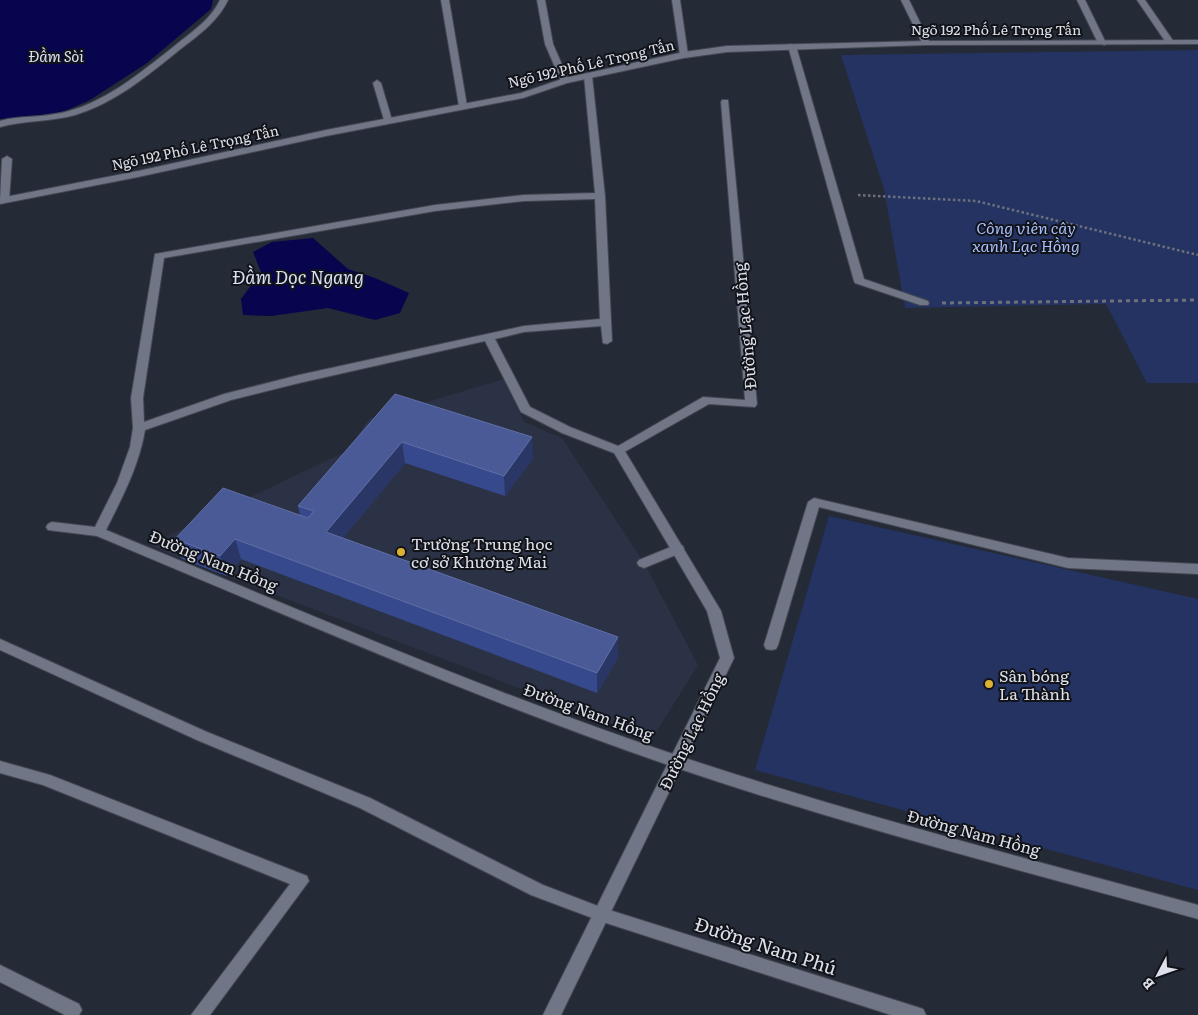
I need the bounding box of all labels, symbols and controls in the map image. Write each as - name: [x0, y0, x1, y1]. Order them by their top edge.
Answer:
- street label: Ngõ 192 Phố Lê Trọng Tấn: [911, 19, 1081, 39]
- street label: Ngõ 192 Phố Lê Trọng Tấn: [506, 34, 676, 92]
- water label: Đầm Sòi: [28, 44, 84, 67]
- street label: Ngõ 192 Phố Lê Trọng Tấn: [110, 120, 280, 174]
- park label: Công viên cây xanh Lạc Hồng: [972, 215, 1080, 257]
- street label: Đường Lạc Hồng: [727, 262, 761, 390]
- water label: Đầm Dọc Ngang: [232, 263, 364, 290]
- street label: Đường Nam Hồng: [146, 523, 282, 597]
- place label: Trường Trung học cơ sở Khương Mai: [411, 531, 553, 573]
- marker: Trường Trung học cơ sở Khương Mai: [395, 546, 407, 558]
- place label: Sân bóng La Thành: [999, 663, 1071, 705]
- street label: Đường Lạc Hồng: [652, 669, 730, 793]
- street label: Đường Nam Hồng: [521, 676, 657, 746]
- marker: Sân bóng La Thành: [983, 678, 995, 690]
- street label: Đường Nam Hồng: [905, 803, 1043, 861]
- street label: Đường Nam Phú: [691, 909, 841, 981]
- north arrow: [1133, 950, 1183, 1000]
- text: B: [1137, 974, 1158, 994]

